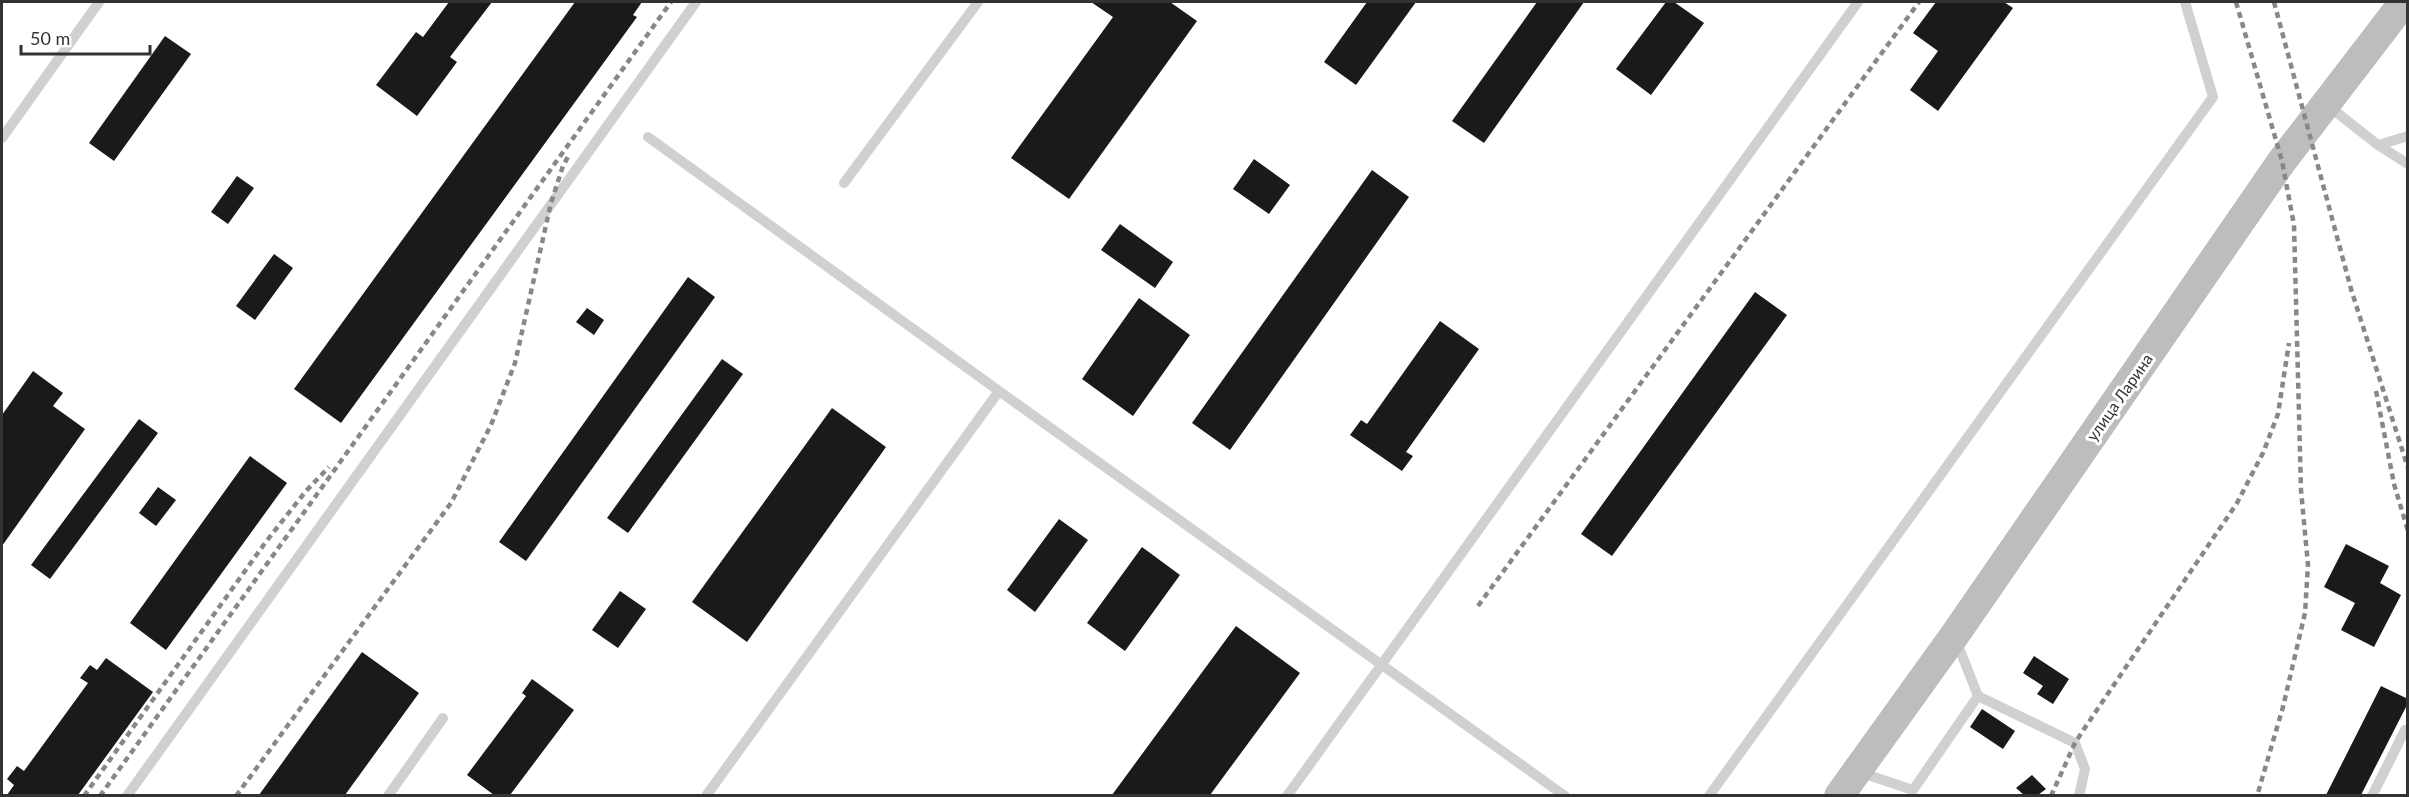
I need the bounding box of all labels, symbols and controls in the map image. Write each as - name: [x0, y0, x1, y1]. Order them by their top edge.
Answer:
- scale bar: [21, 18, 150, 56]
- text: 50 m: [30, 27, 70, 49]
- street label: улица Ларина: [2082, 350, 2156, 444]

